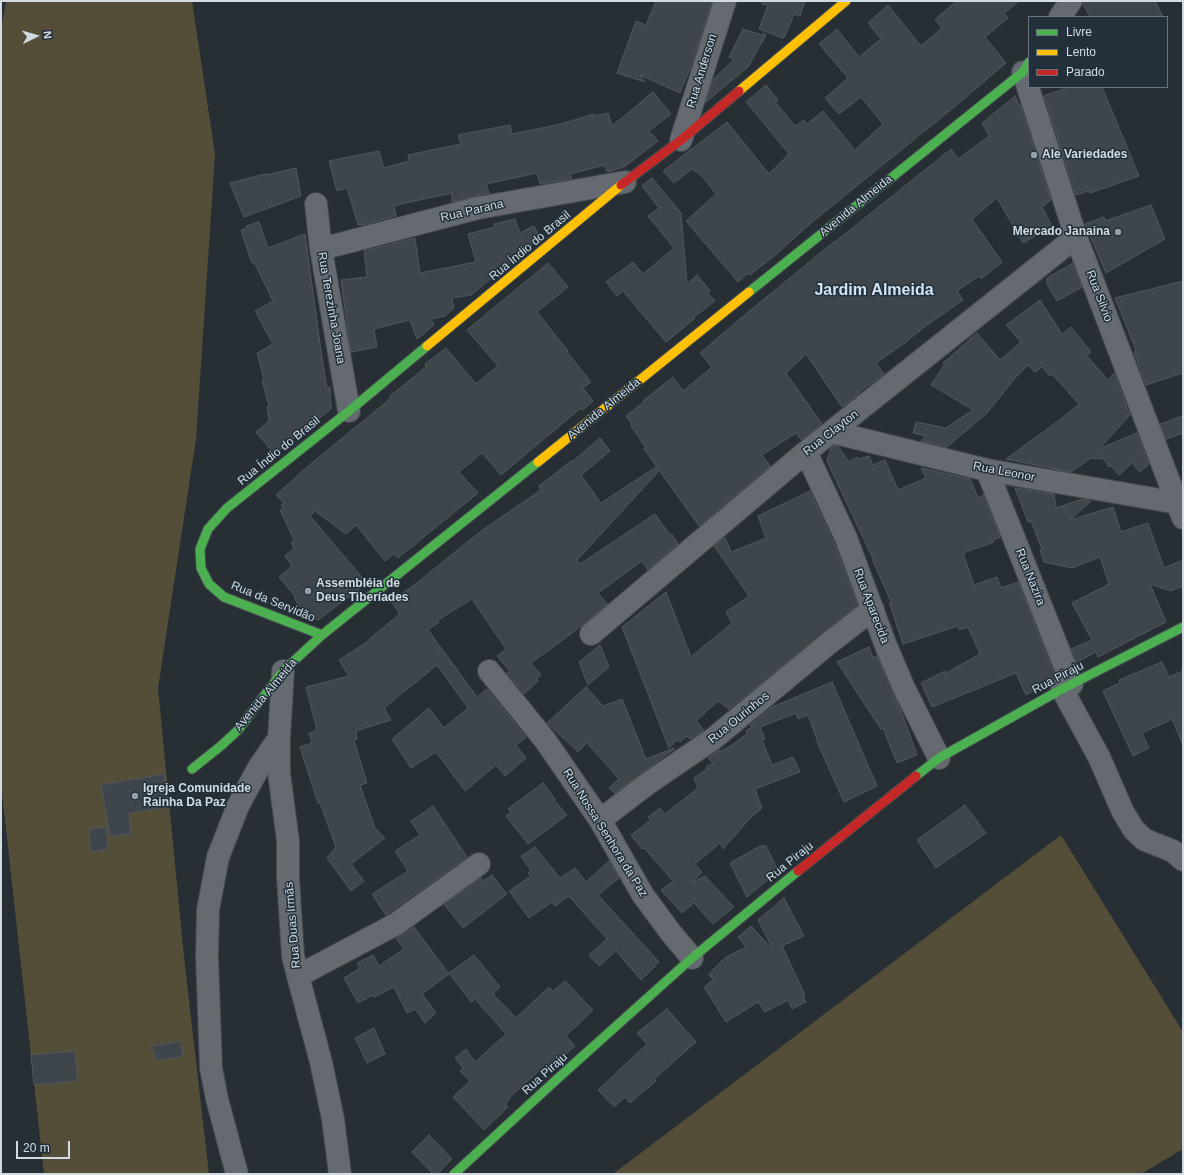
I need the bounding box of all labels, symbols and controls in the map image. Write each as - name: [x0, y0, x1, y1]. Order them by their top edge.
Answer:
- north arrow: [16, 16, 56, 56]
- legend: [1028, 16, 1168, 88]
- text: Livre: [1066, 25, 1092, 39]
- text: N: [42, 30, 54, 39]
- street label: Rua Anderson: [684, 32, 720, 110]
- text: Lento: [1066, 45, 1096, 59]
- text: Parado: [1066, 65, 1105, 79]
- place label: Ale Variedades: [1042, 148, 1127, 162]
- marker: Ale Variedades: [1029, 150, 1039, 160]
- street label: Avenida Almeida: [817, 172, 895, 240]
- street label: Rua Parana: [439, 197, 505, 225]
- street label: Rua Índio do Brasil: [487, 208, 573, 284]
- place label: Mercado Janaina: [1013, 225, 1110, 239]
- marker: Mercado Janaina: [1113, 227, 1123, 237]
- street label: Rua Terezinha Joana: [314, 251, 348, 365]
- street label: Rua Silvio: [1083, 268, 1115, 324]
- district label: Jardim Almeida: [814, 281, 934, 301]
- street label: Avenida Almeida: [565, 375, 643, 443]
- street label: Rua Clayton: [801, 407, 861, 459]
- street label: Rua Índio do Brasil: [235, 414, 323, 488]
- street label: Rua Leonor: [972, 459, 1036, 485]
- street label: Rua Nazira: [1012, 546, 1048, 608]
- street label: Rua Aparecida: [850, 566, 892, 646]
- place label: Assembléia de Deus Tiberíades: [316, 577, 408, 605]
- street label: Rua da Servidão: [229, 579, 317, 625]
- marker: Assembléia de Deus Tiberíades: [303, 586, 313, 596]
- street label: Avenida Almeida: [232, 656, 300, 734]
- street label: Rua Piraju: [1030, 658, 1086, 698]
- street label: Rua Ourinhos: [706, 689, 772, 747]
- street label: Rua Nossa Senhora da Paz: [559, 766, 651, 900]
- place label: Igreja Comunidade Rainha Da Paz: [143, 782, 251, 810]
- marker: Igreja Comunidade Rainha Da Paz: [130, 791, 140, 801]
- street label: Rua Piraju: [764, 839, 816, 885]
- street label: Rua Duas Irmãs: [282, 881, 304, 969]
- street label: Rua Piraju: [519, 1050, 571, 1098]
- scale bar: [18, 1133, 72, 1159]
- text: 20 m: [23, 1141, 50, 1155]

